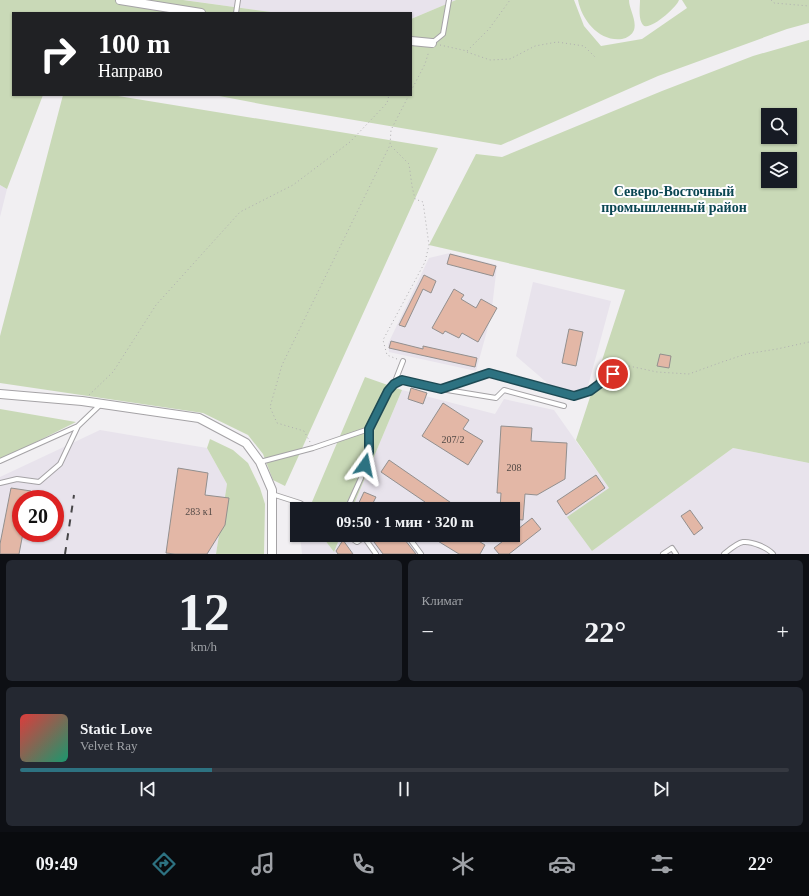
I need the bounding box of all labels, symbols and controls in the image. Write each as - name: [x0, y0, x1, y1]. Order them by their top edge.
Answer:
- icon: right: [32, 28, 84, 80]
- text: 100 m: [98, 28, 170, 59]
- text: Направо: [98, 61, 163, 81]
- map controls: [761, 108, 797, 188]
- button: search: [761, 108, 797, 144]
- button: layers: [761, 152, 797, 188]
- district label: Северо-Восточный промышленный район: [601, 184, 747, 215]
- pin: [596, 357, 630, 391]
- icon: arrive: [602, 363, 624, 385]
- house number: 207/2: [442, 434, 464, 445]
- position arrow: [344, 444, 386, 486]
- house number: 208: [507, 462, 522, 473]
- speed limit sign: 20: [12, 490, 64, 542]
- house number: 283 к1: [185, 506, 213, 517]
- text: 09:50 · 1 мин · 320 m: [336, 514, 474, 530]
- text: 12: [178, 584, 230, 641]
- text: Климат: [422, 593, 463, 608]
- text: 22°: [584, 615, 626, 648]
- text: −: [422, 619, 434, 644]
- text: +: [777, 619, 789, 644]
- text: km/h: [190, 639, 217, 654]
- text: Static Love: [80, 721, 152, 737]
- text: Velvet Ray: [80, 738, 137, 753]
- icon: previous: [137, 778, 159, 800]
- icon: pause: [393, 778, 415, 800]
- icon: next: [650, 778, 672, 800]
- icon: directions: [150, 850, 178, 878]
- icon: music: [249, 850, 277, 878]
- icon: phone: [349, 850, 377, 878]
- icon: climate: [449, 850, 477, 878]
- icon: car: [548, 850, 576, 878]
- icon: filters: [648, 850, 676, 878]
- text: 09:49: [36, 854, 78, 874]
- text: 22°: [748, 854, 773, 874]

